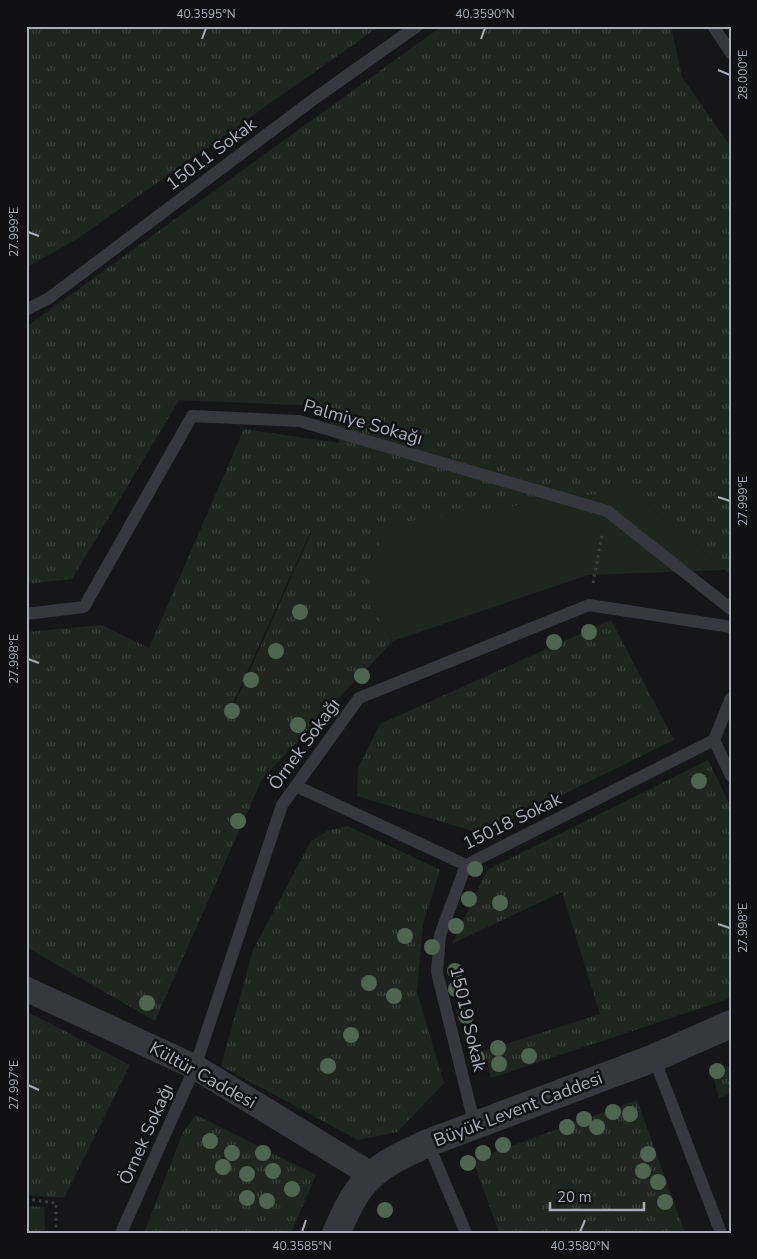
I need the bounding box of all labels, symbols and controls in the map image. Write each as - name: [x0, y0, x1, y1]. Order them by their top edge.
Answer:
- text: 40.3595°N: [176, 6, 236, 22]
- text: 40.3590°N: [455, 6, 515, 22]
- text: 28.000°E: [735, 50, 751, 100]
- street label: 15011 Sokak: [161, 112, 262, 196]
- text: 27.999°E: [6, 207, 22, 257]
- street label: Palmiye Sokağı: [301, 394, 425, 450]
- text: 27.999°E: [735, 476, 751, 526]
- text: 27.998°E: [6, 634, 22, 684]
- street label: Örnek Sokağı: [263, 693, 345, 795]
- street label: 15018 Sokak: [459, 786, 566, 855]
- text: 27.998°E: [735, 903, 751, 953]
- street label: 15019 Sokak: [444, 964, 492, 1075]
- street label: Kültür Caddesi: [145, 1036, 261, 1114]
- text: 27.997°E: [6, 1060, 22, 1110]
- street label: Büyük Levent Caddesi: [430, 1066, 606, 1152]
- street label: Örnek Sokağı: [113, 1080, 179, 1188]
- scale bar: [550, 1179, 643, 1211]
- text: 20 m: [557, 1187, 592, 1207]
- text: 40.3585°N: [272, 1238, 332, 1254]
- text: 40.3580°N: [550, 1238, 610, 1254]

